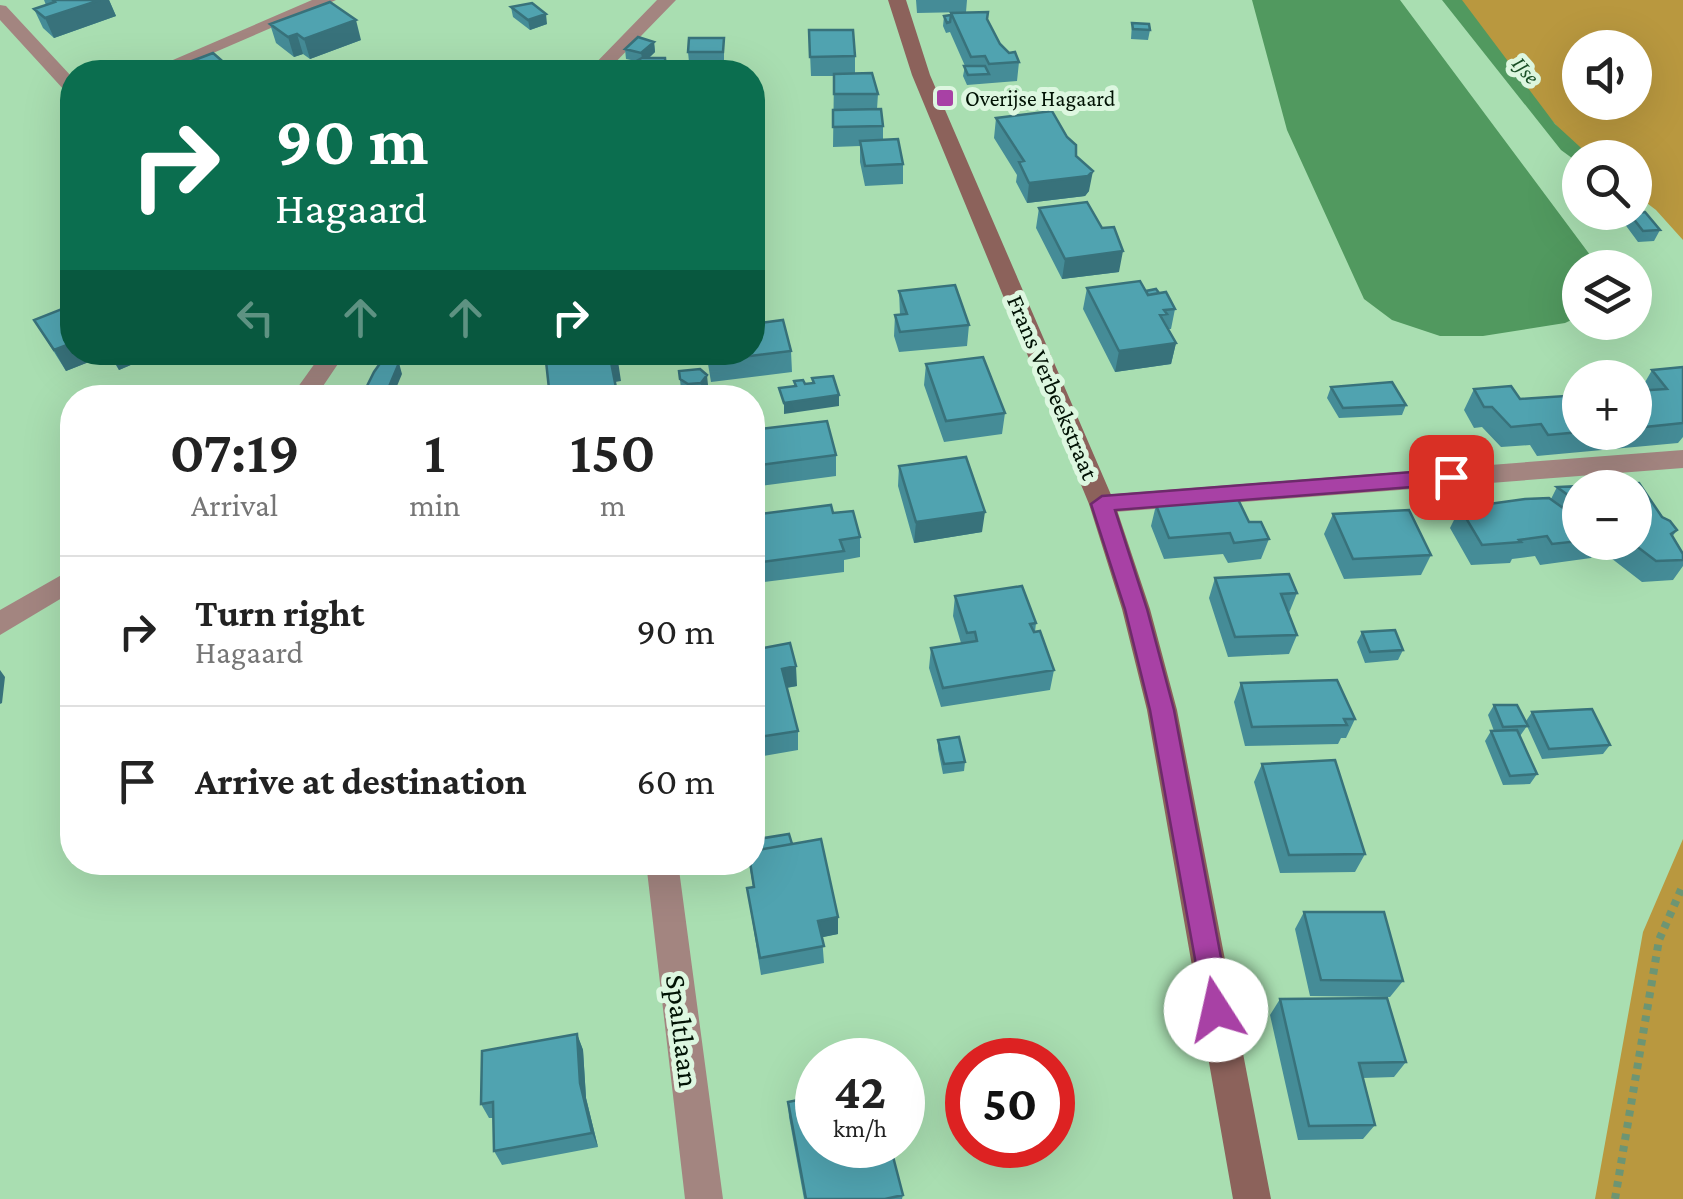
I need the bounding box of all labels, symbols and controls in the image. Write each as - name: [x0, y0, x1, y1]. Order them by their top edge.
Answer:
- map controls: [1562, 30, 1652, 560]
- button: sound: [1562, 30, 1652, 120]
- water label: IJse: [1507, 51, 1545, 89]
- place label: Overijse Hagaard: [965, 86, 1116, 111]
- marker: Overijse Hagaard: [934, 87, 956, 109]
- icon: right: [110, 100, 240, 230]
- text: 90 m: [275, 101, 428, 179]
- button: search: [1562, 140, 1652, 230]
- text: Hagaard: [275, 183, 427, 233]
- button: layers: [1562, 250, 1652, 340]
- icon: left: [228, 290, 283, 345]
- icon: ahead: [333, 290, 388, 345]
- icon: ahead: [438, 290, 493, 345]
- icon: right: [543, 290, 598, 345]
- street label: Frans Verbeekstraat: [1002, 291, 1104, 484]
- button: +: [1562, 360, 1652, 450]
- text: 07:19: [169, 418, 300, 485]
- text: 1: [424, 418, 446, 485]
- text: 150: [570, 418, 656, 485]
- pin: [1409, 435, 1494, 520]
- icon: arrive: [1424, 450, 1479, 505]
- button: −: [1562, 470, 1652, 560]
- text: Arrival: [191, 487, 278, 523]
- text: min: [409, 487, 460, 523]
- text: m: [600, 487, 626, 523]
- text: Turn right: [195, 592, 364, 634]
- icon: right: [110, 604, 165, 659]
- text: 90 m: [637, 610, 715, 652]
- text: Hagaard: [195, 634, 303, 670]
- icon: arrive: [110, 754, 165, 809]
- text: Arrive at destination: [195, 760, 527, 802]
- text: 60 m: [637, 760, 715, 802]
- position arrow: [1164, 958, 1268, 1062]
- street label: Spaltlaan: [659, 973, 706, 1089]
- speed limit sign: 50: [945, 1038, 1075, 1168]
- text: 42: [834, 1063, 886, 1119]
- text: km/h: [833, 1115, 887, 1142]

